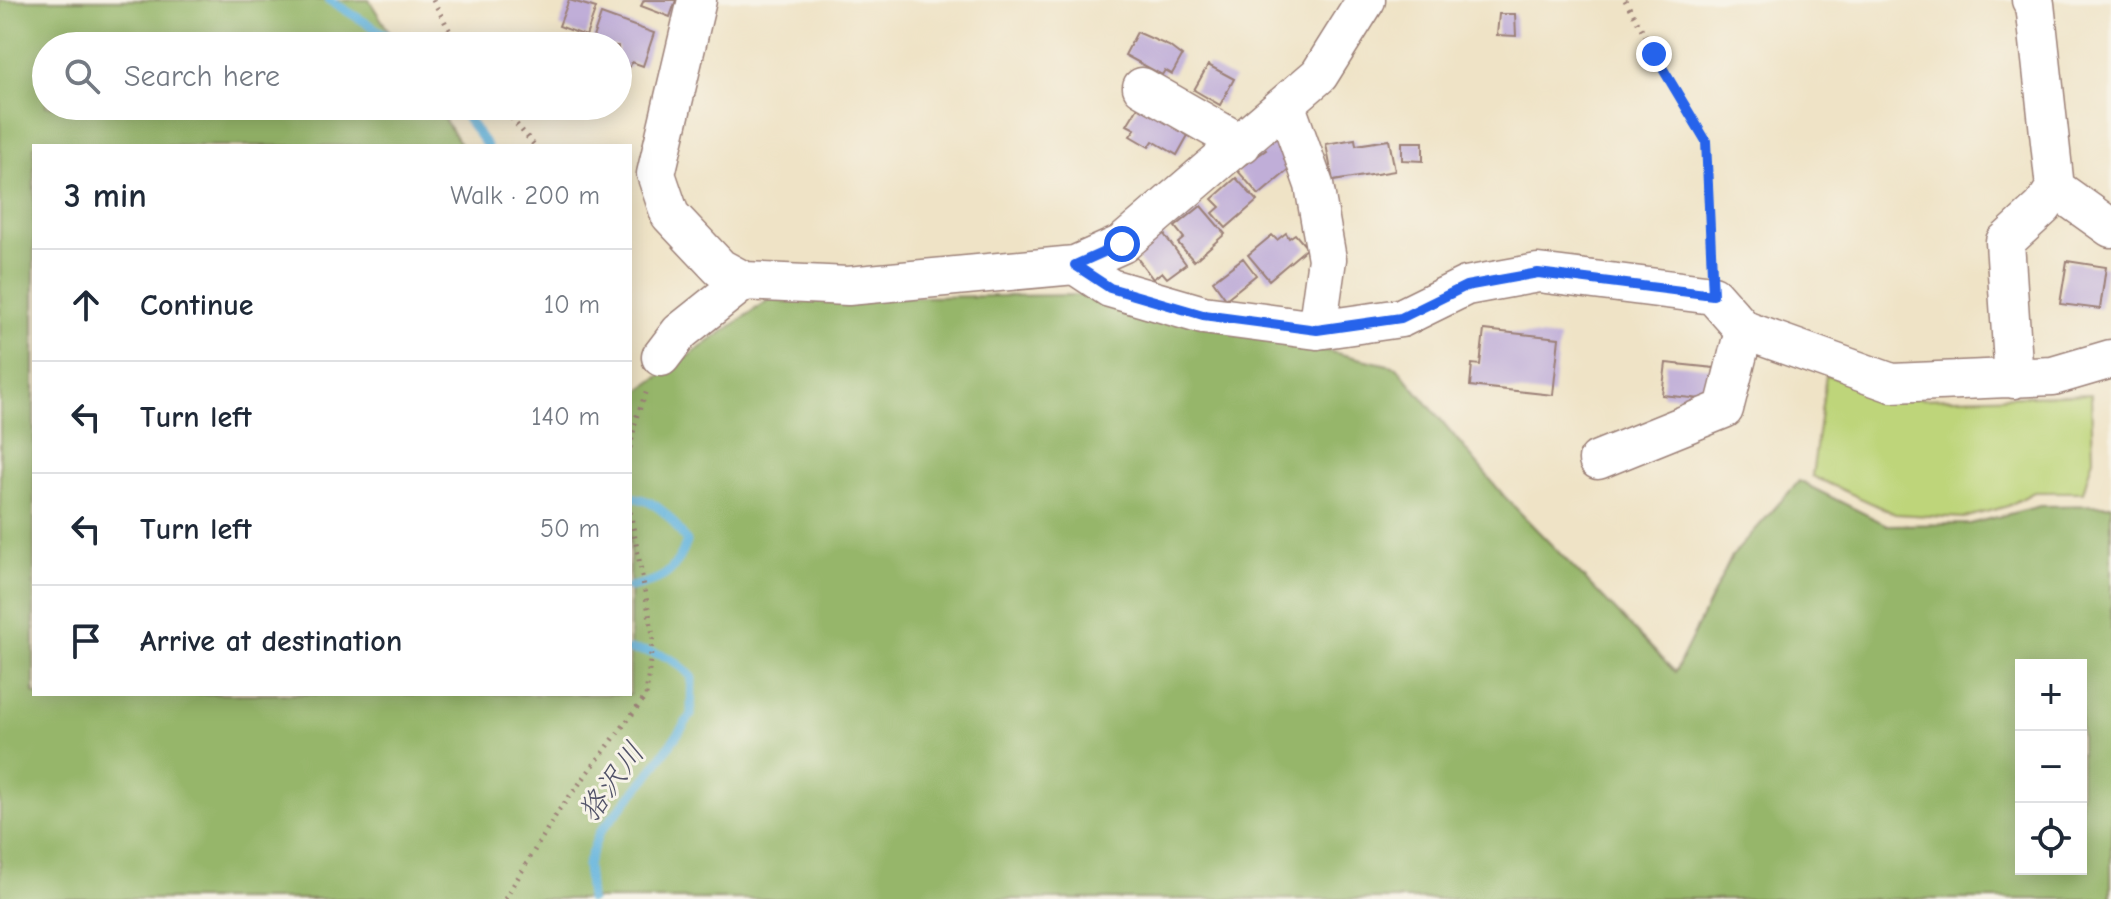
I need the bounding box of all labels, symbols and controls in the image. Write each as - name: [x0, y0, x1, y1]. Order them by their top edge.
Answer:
- search box: [32, 32, 632, 120]
- route end: [1636, 36, 1672, 72]
- icon: search: [60, 54, 104, 98]
- text: Search here: [124, 59, 280, 94]
- text: 3 min: [64, 176, 147, 216]
- text: Walk · 200 m: [450, 181, 600, 211]
- route start: [1104, 226, 1140, 262]
- icon: ahead: [64, 283, 108, 327]
- text: Continue: [140, 288, 254, 323]
- text: 10 m: [544, 290, 600, 320]
- icon: left: [64, 395, 108, 439]
- text: Turn left: [140, 400, 252, 435]
- text: 140 m: [531, 402, 600, 432]
- icon: left: [64, 507, 108, 551]
- text: Turn left: [140, 512, 252, 547]
- text: 50 m: [540, 514, 600, 544]
- icon: arrive: [64, 619, 108, 663]
- text: Arrive at destination: [140, 624, 402, 659]
- map controls: [2015, 659, 2087, 875]
- button: +: [2015, 659, 2087, 731]
- button: −: [2015, 731, 2087, 803]
- water label: 狢沢川: [571, 736, 652, 829]
- button: locate: [2015, 803, 2087, 875]

